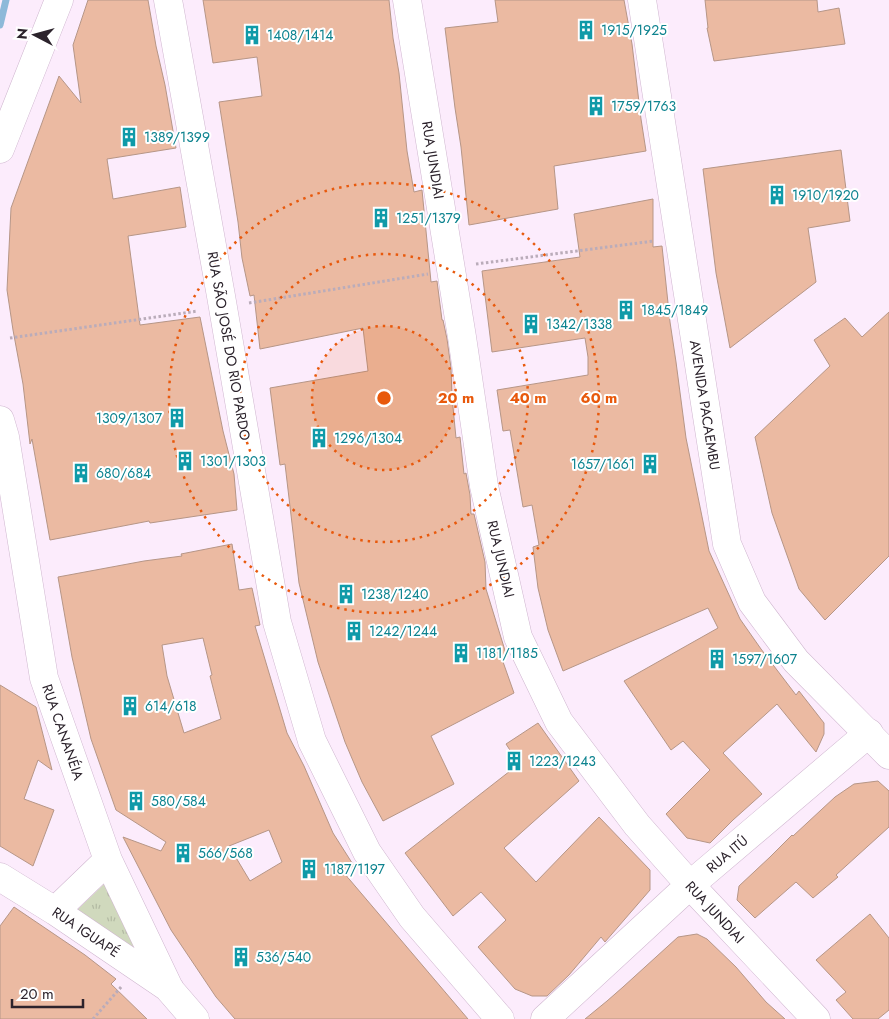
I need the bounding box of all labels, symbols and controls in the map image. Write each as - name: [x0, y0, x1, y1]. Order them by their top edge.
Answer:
- north arrow: [10, 10, 60, 60]
- building icon: 1915/1925: [575, 19, 597, 41]
- place label: 1915/1925: [601, 20, 667, 40]
- building icon: 1408/1414: [241, 24, 263, 46]
- place label: 1408/1414: [267, 25, 333, 45]
- text: N: [12, 27, 33, 40]
- building icon: 1759/1763: [585, 95, 607, 117]
- place label: 1759/1763: [611, 96, 677, 116]
- street label: RUA JUNDIAI: [417, 120, 449, 200]
- building icon: 1389/1399: [118, 126, 140, 148]
- place label: 1389/1399: [144, 127, 210, 147]
- building icon: 1910/1920: [766, 184, 788, 206]
- place label: 1910/1920: [792, 185, 859, 205]
- building icon: 1251/1379: [370, 207, 392, 229]
- place label: 1251/1379: [396, 208, 461, 228]
- street label: RUA SÃO JOSÉ DO RIO PARDO: [203, 250, 255, 442]
- building icon: 1845/1849: [615, 299, 637, 321]
- place label: 1845/1849: [641, 300, 708, 320]
- building icon: 1342/1338: [520, 313, 542, 335]
- place label: 1342/1338: [546, 314, 613, 334]
- street label: AVENIDA PACAEMBU: [685, 339, 725, 471]
- text: 20 m: [438, 387, 474, 409]
- text: 40 m: [509, 387, 547, 409]
- text: 60 m: [581, 387, 617, 409]
- centre of rings: [375, 389, 393, 407]
- building icon: 1309/1307: [166, 407, 188, 429]
- place label: 1309/1307: [96, 408, 163, 428]
- building icon: 1296/1304: [308, 427, 330, 449]
- place label: 1296/1304: [334, 428, 402, 448]
- building icon: 1301/1303: [174, 450, 196, 472]
- place label: 1301/1303: [200, 451, 266, 471]
- building icon: 1657/1661: [639, 453, 661, 475]
- place label: 1657/1661: [571, 454, 635, 474]
- building icon: 680/684: [70, 462, 92, 484]
- place label: 680/684: [96, 463, 151, 483]
- street label: RUA JUNDIAI: [482, 518, 520, 600]
- building icon: 1238/1240: [335, 583, 357, 605]
- place label: 1238/1240: [361, 584, 428, 604]
- building icon: 1242/1244: [343, 620, 365, 642]
- place label: 1242/1244: [369, 621, 437, 641]
- building icon: 1181/1185: [450, 642, 472, 664]
- place label: 1181/1185: [476, 643, 538, 663]
- building icon: 1597/1607: [706, 648, 728, 670]
- place label: 1597/1607: [732, 649, 798, 669]
- street label: RUA CANANÉIA: [37, 681, 89, 783]
- building icon: 614/618: [119, 695, 141, 717]
- place label: 614/618: [145, 696, 197, 716]
- building icon: 1223/1243: [503, 750, 525, 772]
- place label: 1223/1243: [529, 751, 596, 771]
- building icon: 580/584: [125, 790, 147, 812]
- place label: 580/584: [151, 791, 206, 811]
- street label: RUA ITÚ: [702, 831, 752, 877]
- building icon: 566/568: [172, 842, 194, 864]
- place label: 566/568: [198, 843, 253, 863]
- building icon: 1187/1197: [298, 858, 320, 880]
- place label: 1187/1197: [324, 859, 385, 879]
- street label: RUA JUNDIAI: [681, 876, 749, 948]
- street label: RUA IGUAPÉ: [48, 902, 124, 962]
- building icon: 536/540: [230, 946, 252, 968]
- place label: 536/540: [256, 947, 311, 967]
- scale bar: [12, 976, 84, 1008]
- text: 20 m: [20, 983, 54, 1005]

